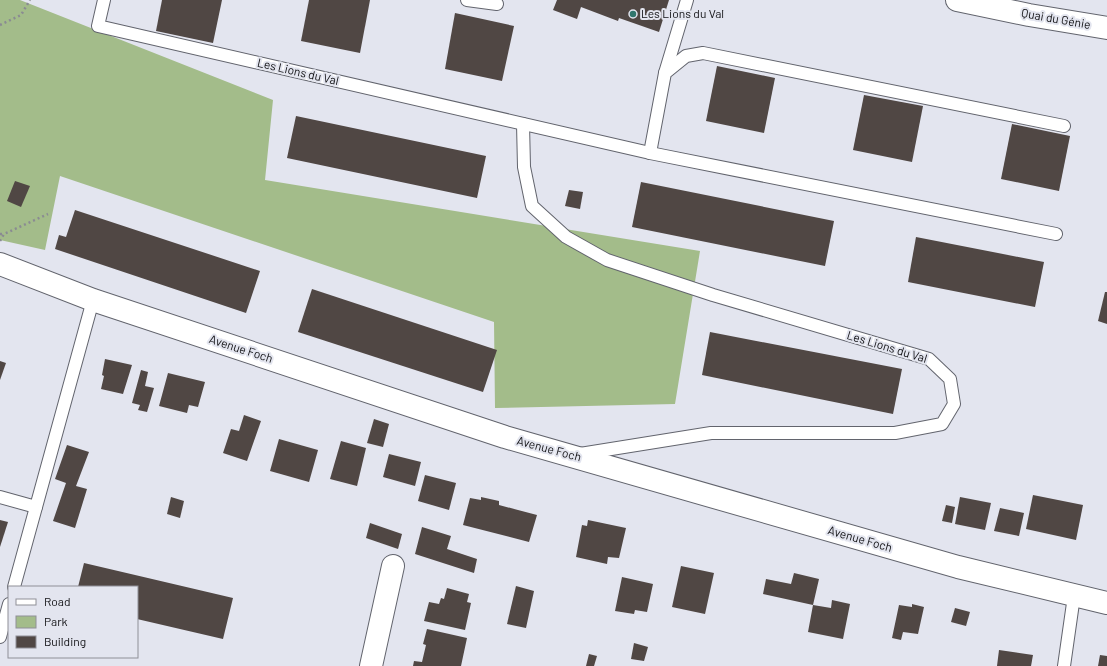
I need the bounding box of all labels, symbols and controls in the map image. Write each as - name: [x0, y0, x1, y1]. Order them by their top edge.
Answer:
- street label: Quai du Génie: [1020, 5, 1092, 31]
- place label: Les Lions du Val: [641, 6, 724, 20]
- marker: Les Lions du Val: [628, 9, 638, 19]
- street label: Les Lions du Val: [256, 55, 340, 87]
- street label: Les Lions du Val: [846, 327, 929, 365]
- street label: Avenue Foch: [208, 331, 275, 365]
- street label: Avenue Foch: [516, 433, 583, 463]
- street label: Avenue Foch: [827, 522, 894, 554]
- legend: [8, 586, 138, 658]
- text: Road: [44, 594, 71, 608]
- text: Park: [44, 614, 68, 628]
- text: Building: [44, 634, 86, 648]

